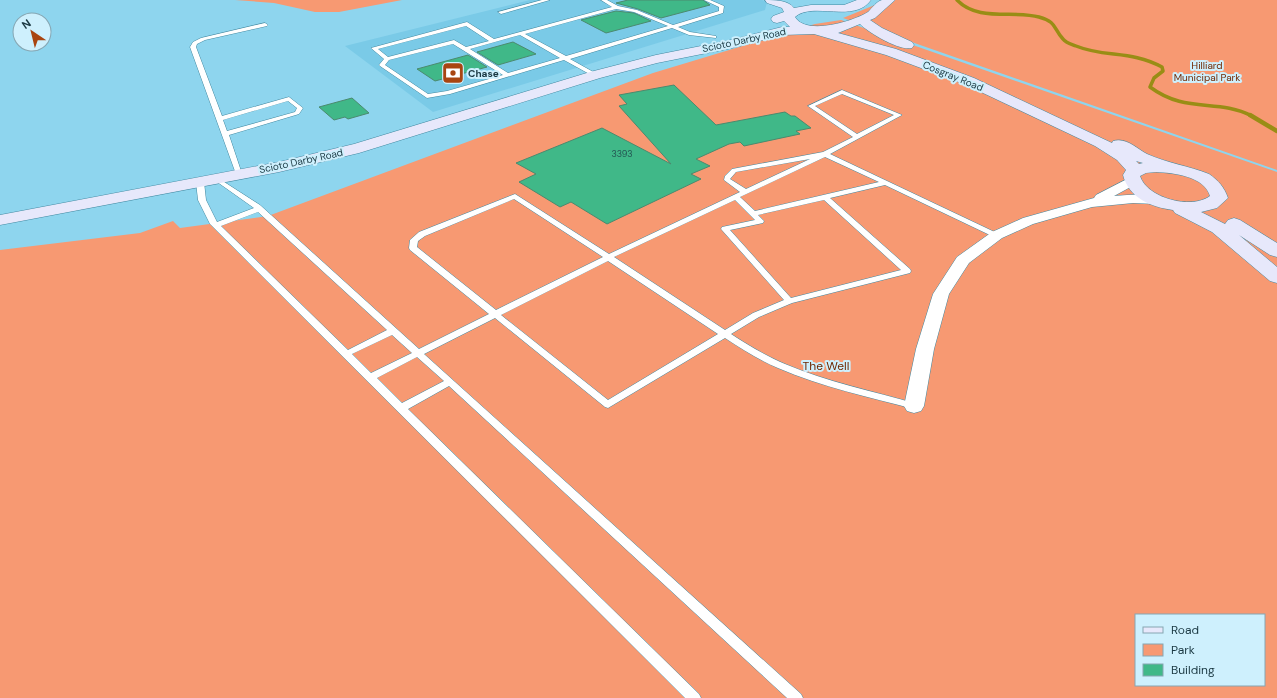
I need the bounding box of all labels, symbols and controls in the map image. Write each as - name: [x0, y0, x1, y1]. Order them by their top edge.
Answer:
- north arrow: [12, 12, 52, 52]
- text: N: [19, 16, 34, 32]
- street label: Scioto Darby Road: [701, 25, 787, 55]
- street label: Cosgray Road: [921, 58, 985, 94]
- park label: Hilliard Municipal Park: [1174, 59, 1240, 84]
- bank icon: Chase: [440, 60, 466, 86]
- place label: Chase: [468, 67, 499, 80]
- street label: Scioto Darby Road: [258, 146, 344, 176]
- house number: 3393: [611, 148, 633, 160]
- park label: The Well: [803, 358, 849, 374]
- legend: [1135, 614, 1265, 686]
- text: Road: [1171, 622, 1199, 638]
- text: Park: [1171, 642, 1195, 658]
- text: Building: [1171, 662, 1215, 678]

